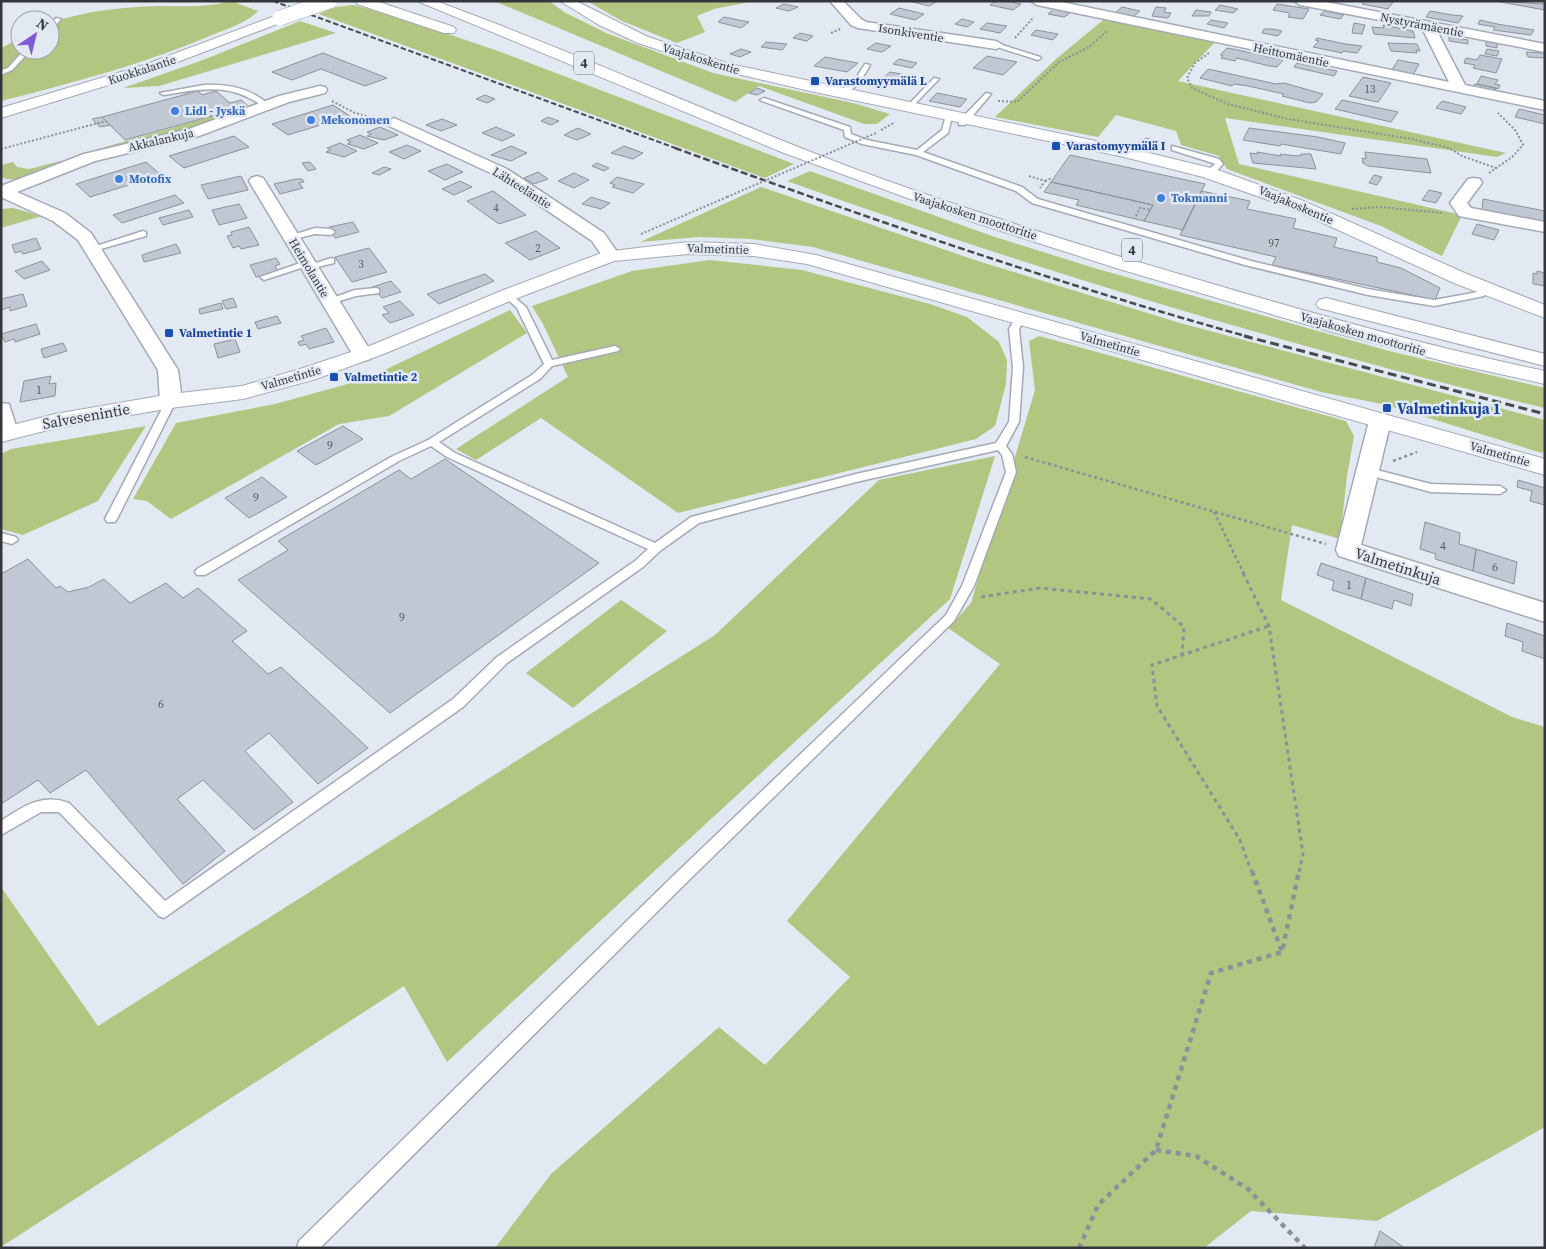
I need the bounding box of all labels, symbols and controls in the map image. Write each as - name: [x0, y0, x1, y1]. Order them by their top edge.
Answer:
- street label: Nystyrämäentie: [1379, 9, 1465, 41]
- north arrow: [10, 10, 60, 60]
- text: N: [33, 13, 52, 35]
- street label: Isonkiventie: [877, 20, 945, 46]
- street label: Heittomäentie: [1252, 39, 1330, 71]
- street label: Vaajakoskentie: [660, 40, 742, 78]
- street label: Kuokkalantie: [106, 51, 178, 89]
- road number: 4: [574, 52, 594, 74]
- place label: Varastomyymälä L: [825, 73, 927, 89]
- marker: Varastomyymälä L: [809, 75, 821, 87]
- house number: 13: [1365, 82, 1376, 97]
- place label: Lidl - Jyskä: [185, 103, 246, 119]
- marker: Lidl - Jyskä: [169, 105, 181, 117]
- place label: Mekonomen: [321, 112, 390, 128]
- marker: Mekonomen: [305, 114, 317, 126]
- street label: Akkalankuja: [127, 124, 196, 155]
- place label: Varastomyymälä I: [1066, 138, 1166, 154]
- marker: Varastomyymälä I: [1050, 140, 1062, 152]
- street label: Lähteeläntie: [489, 164, 555, 212]
- place label: Motofix: [129, 171, 172, 187]
- marker: Motofix: [113, 173, 125, 185]
- street label: Vaajakoskentie: [1256, 182, 1336, 228]
- street label: Vaajakosken moottoritie: [911, 188, 1039, 244]
- place label: Tokmanni: [1171, 190, 1228, 206]
- marker: Tokmanni: [1155, 192, 1167, 204]
- house number: 4: [493, 201, 499, 216]
- street label: Heimolantie: [285, 235, 333, 301]
- house number: 97: [1269, 236, 1280, 251]
- road number: 4: [1122, 238, 1142, 262]
- street label: Valmetintie: [687, 240, 749, 258]
- house number: 2: [535, 241, 541, 256]
- house number: 3: [358, 257, 364, 272]
- street label: Vaajakosken moottoritie: [1298, 308, 1428, 360]
- place label: Valmetintie 1: [179, 325, 252, 341]
- marker: Valmetintie 1: [163, 327, 175, 339]
- street label: Valmetintie: [1078, 328, 1142, 360]
- street label: Valmetintie: [259, 362, 323, 394]
- place label: Valmetintie 2: [344, 369, 418, 385]
- marker: Valmetintie 2: [328, 371, 340, 383]
- house number: 1: [36, 382, 42, 398]
- street label: Salvesenintie: [41, 398, 132, 434]
- place label: Valmetinkuja 1: [1397, 398, 1501, 419]
- marker: Valmetinkuja 1: [1381, 402, 1393, 414]
- house number: 9: [327, 437, 333, 453]
- street label: Valmetintie: [1468, 438, 1532, 470]
- house number: 9: [253, 489, 259, 505]
- house number: 4: [1440, 538, 1446, 554]
- street label: Valmetinkuja: [1352, 542, 1444, 590]
- house number: 6: [1492, 559, 1498, 575]
- house number: 1: [1346, 577, 1352, 593]
- house number: 9: [399, 609, 405, 625]
- house number: 6: [158, 696, 164, 712]

